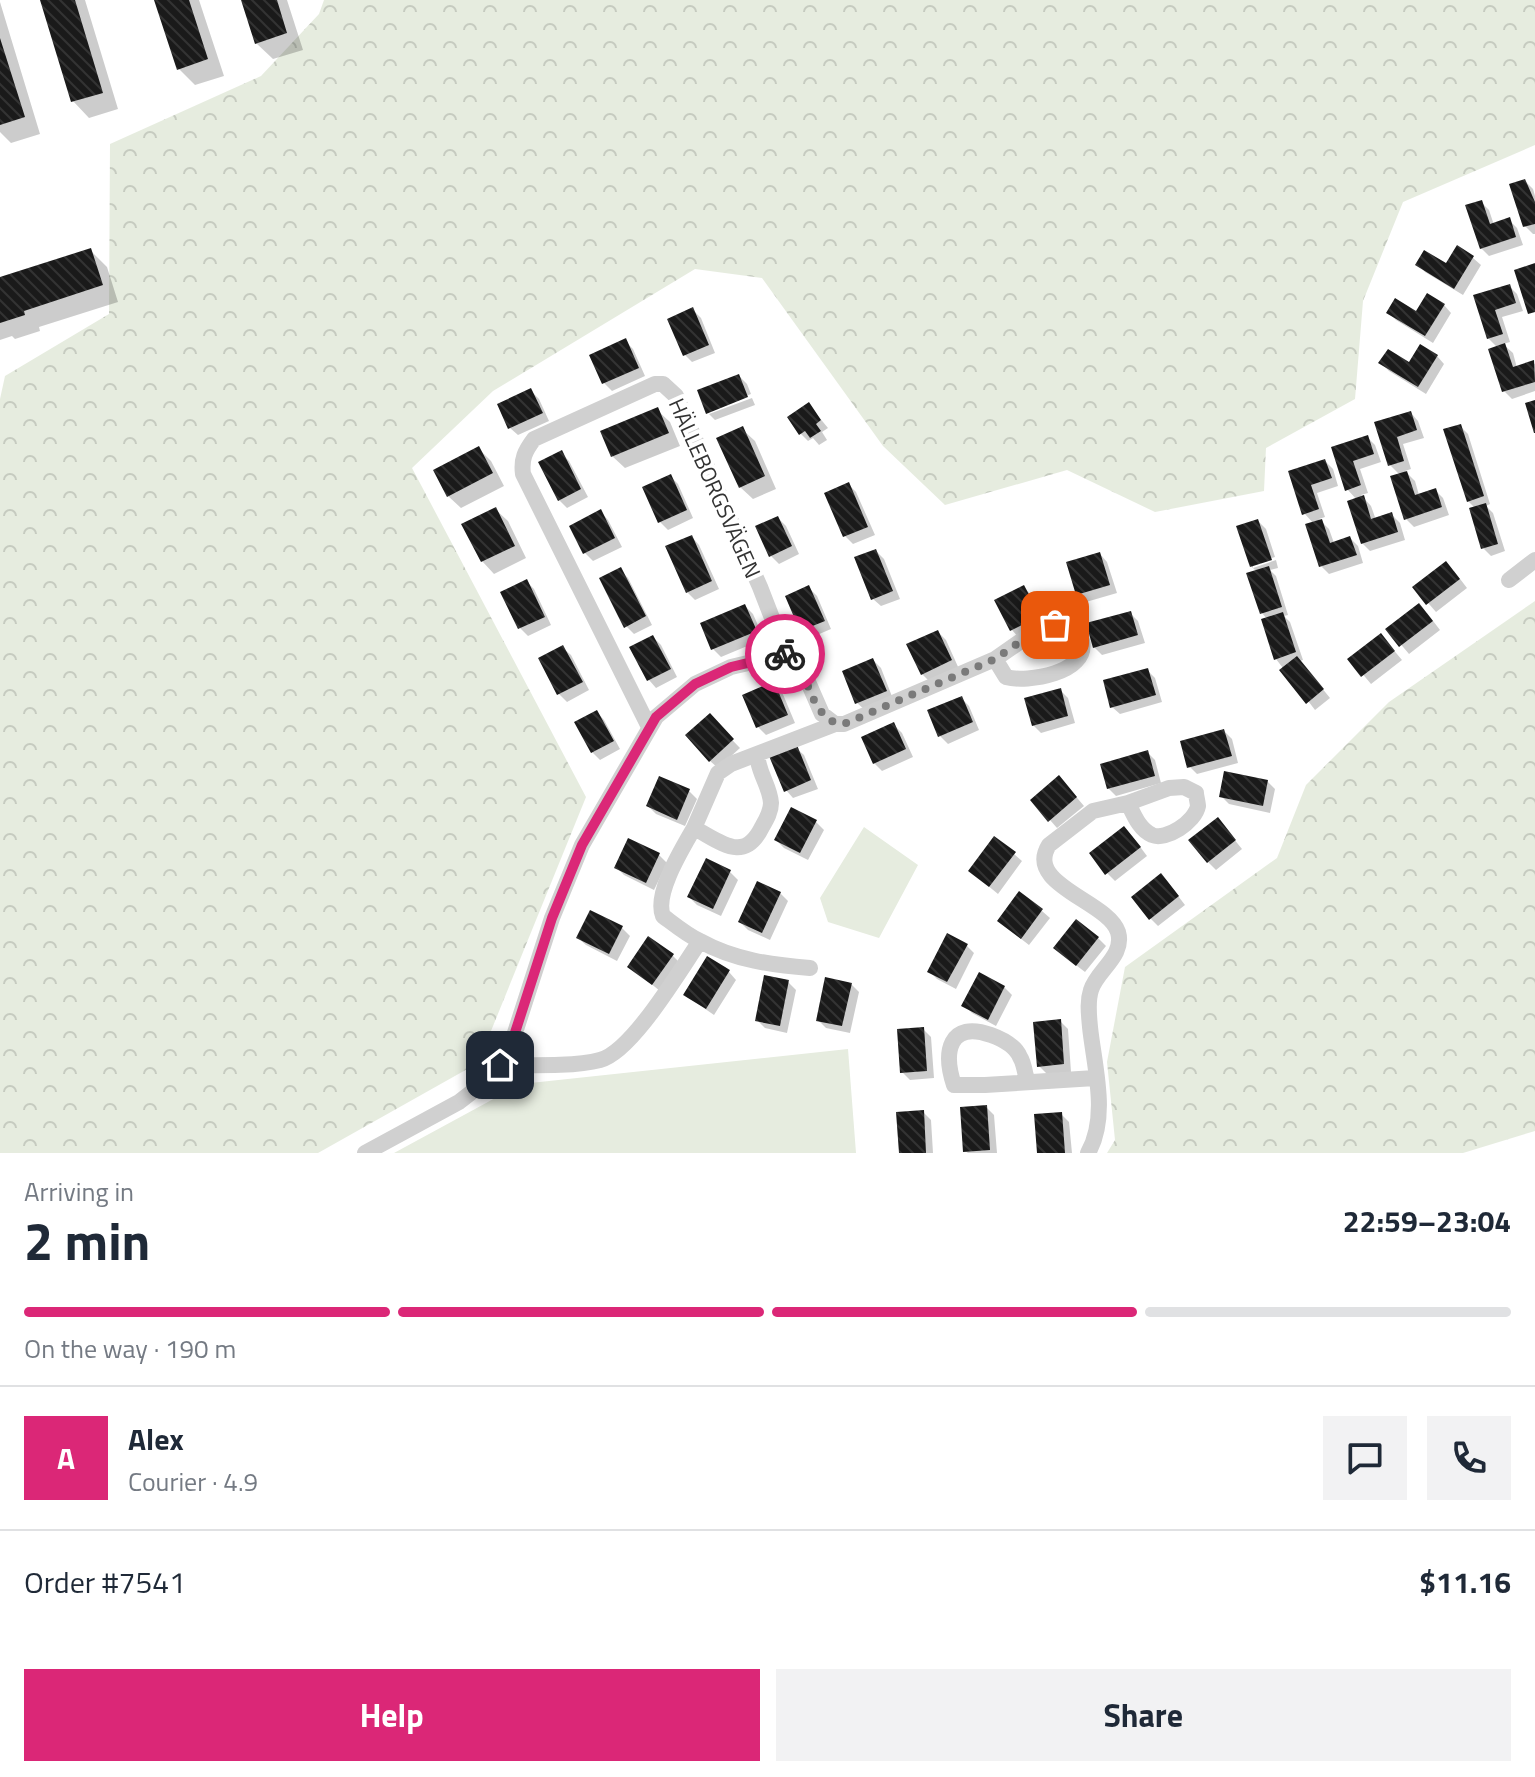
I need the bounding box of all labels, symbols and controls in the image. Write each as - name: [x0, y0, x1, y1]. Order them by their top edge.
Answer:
- street label: HÄLLEBORGSVÄGEN: [660, 393, 770, 583]
- pin: [1021, 591, 1089, 659]
- icon: bag: [1033, 603, 1077, 647]
- courier: [745, 614, 825, 694]
- icon: bike: [763, 632, 807, 676]
- pin: [466, 1031, 534, 1099]
- icon: home: [478, 1043, 522, 1087]
- text: Arriving in: [24, 1172, 134, 1211]
- text: 22:59–23:04: [1343, 1198, 1511, 1244]
- text: 2 min: [24, 1201, 150, 1280]
- text: On the way · 190 m: [24, 1329, 236, 1368]
- text: Alex: [128, 1416, 184, 1462]
- button: chat: [1323, 1416, 1407, 1500]
- button: phone: [1427, 1416, 1511, 1500]
- text: A: [57, 1435, 75, 1481]
- text: Courier · 4.9: [128, 1462, 258, 1501]
- text: Order #7541: [24, 1559, 186, 1605]
- text: $11.16: [1419, 1559, 1511, 1605]
- button: Help: [24, 1669, 760, 1761]
- button: Share: [776, 1669, 1511, 1761]

